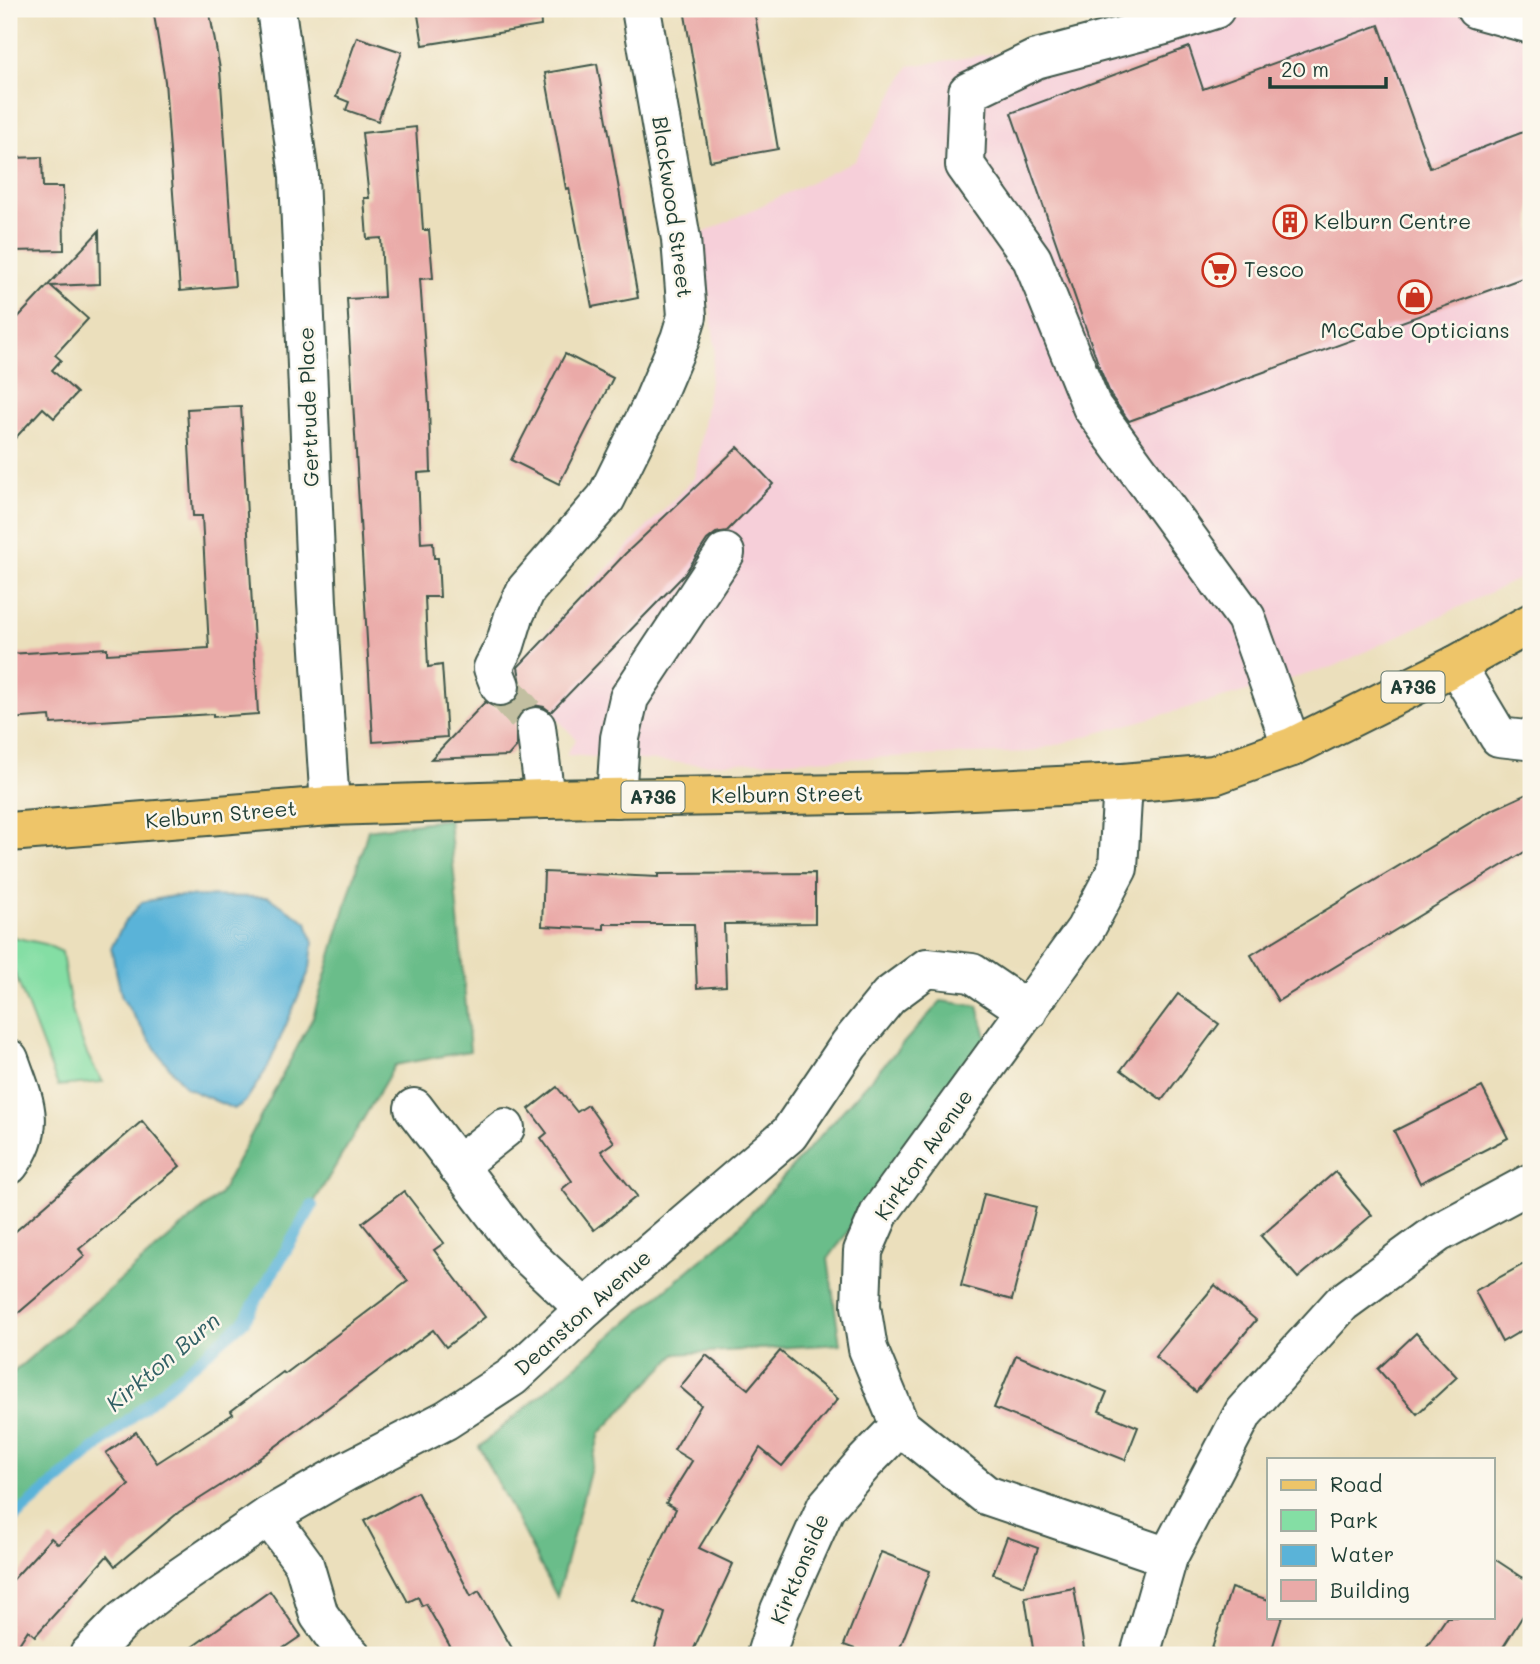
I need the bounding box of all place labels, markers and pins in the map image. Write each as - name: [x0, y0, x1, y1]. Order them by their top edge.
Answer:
- building icon: Kelburn Centre: [1271, 203, 1309, 241]
- place label: Kelburn Centre: [1314, 207, 1471, 234]
- supermarket icon: Tesco: [1200, 251, 1238, 289]
- place label: Tesco: [1244, 255, 1304, 282]
- shop icon: McCabe Opticians: [1396, 278, 1434, 316]
- place label: McCabe Opticians: [1320, 316, 1510, 343]

